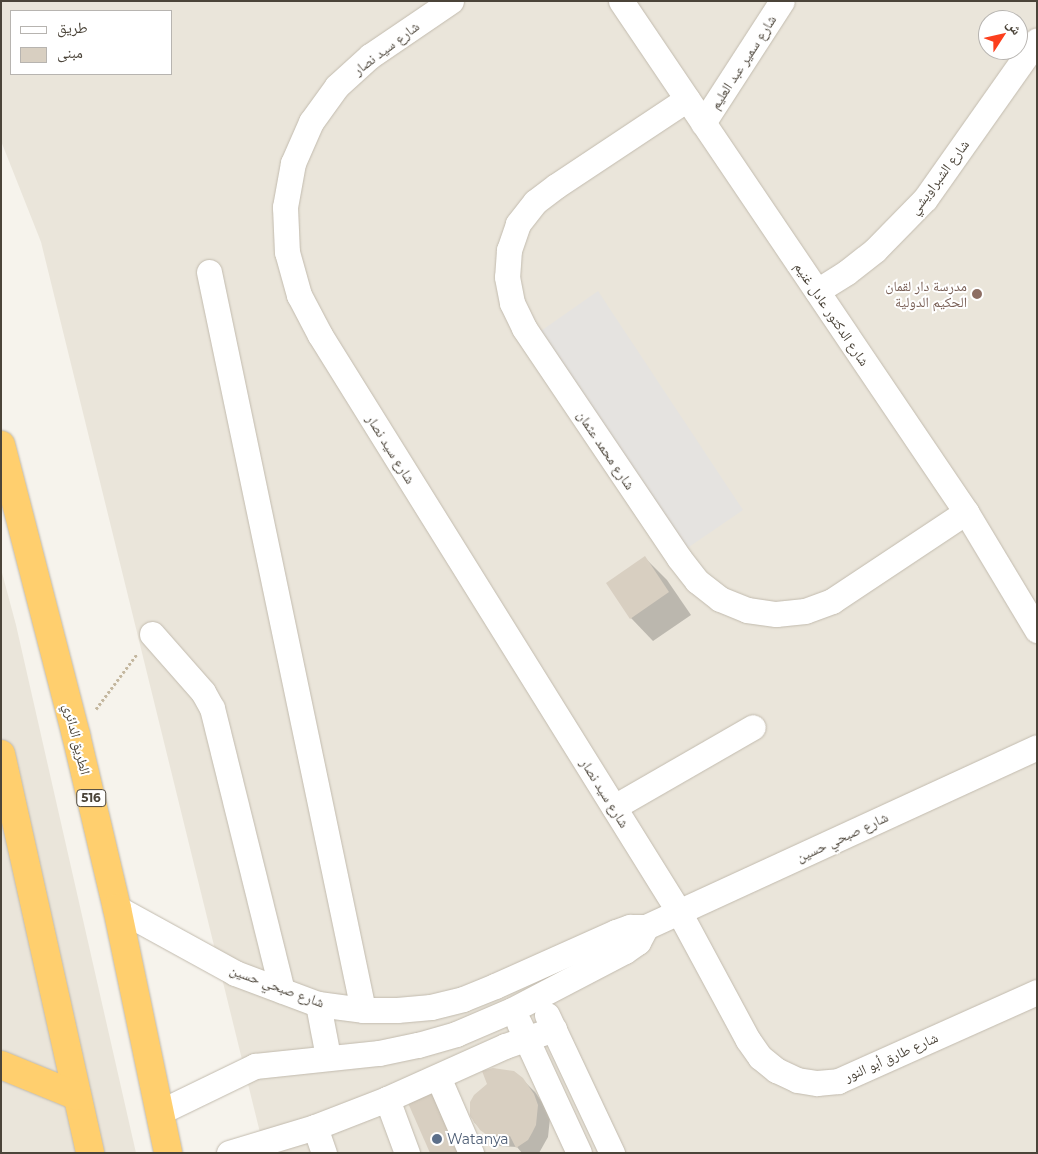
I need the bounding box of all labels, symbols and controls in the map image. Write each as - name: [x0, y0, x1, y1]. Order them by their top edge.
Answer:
- legend: [10, 10, 172, 75]
- north arrow: [978, 10, 1028, 60]
- street label: شارع سمير عبد العليم: [706, 12, 780, 112]
- text: ش: [1003, 16, 1026, 38]
- text: طريق: [57, 18, 88, 37]
- street label: شارع سيد نصار: [350, 18, 422, 78]
- text: مبنى: [57, 43, 83, 62]
- street label: شارع الشبراويشي: [905, 136, 973, 218]
- street label: شارع الدكتور عادل غنيم: [791, 259, 873, 369]
- place label: مدرسة دار لقمان الحكيم الدولية: [885, 278, 967, 310]
- marker: مدرسة دار لقمان الحكيم الدولية: [971, 288, 983, 300]
- street label: شارع محمد عثمان: [573, 407, 639, 493]
- street label: شارع سيد نصار: [363, 411, 419, 487]
- street label: الطريق الدائري: [60, 702, 94, 776]
- street label: شارع سيد نصار: [577, 755, 633, 831]
- road number: 516: [76, 788, 106, 808]
- street label: شارع صبحي حسين: [793, 808, 891, 866]
- street label: شارع صبحي حسين: [227, 961, 327, 1011]
- street label: شارع طارق أبو النور: [841, 1029, 941, 1085]
- place label: Watanya: [447, 1131, 508, 1147]
- marker: Watanya: [431, 1133, 443, 1145]

